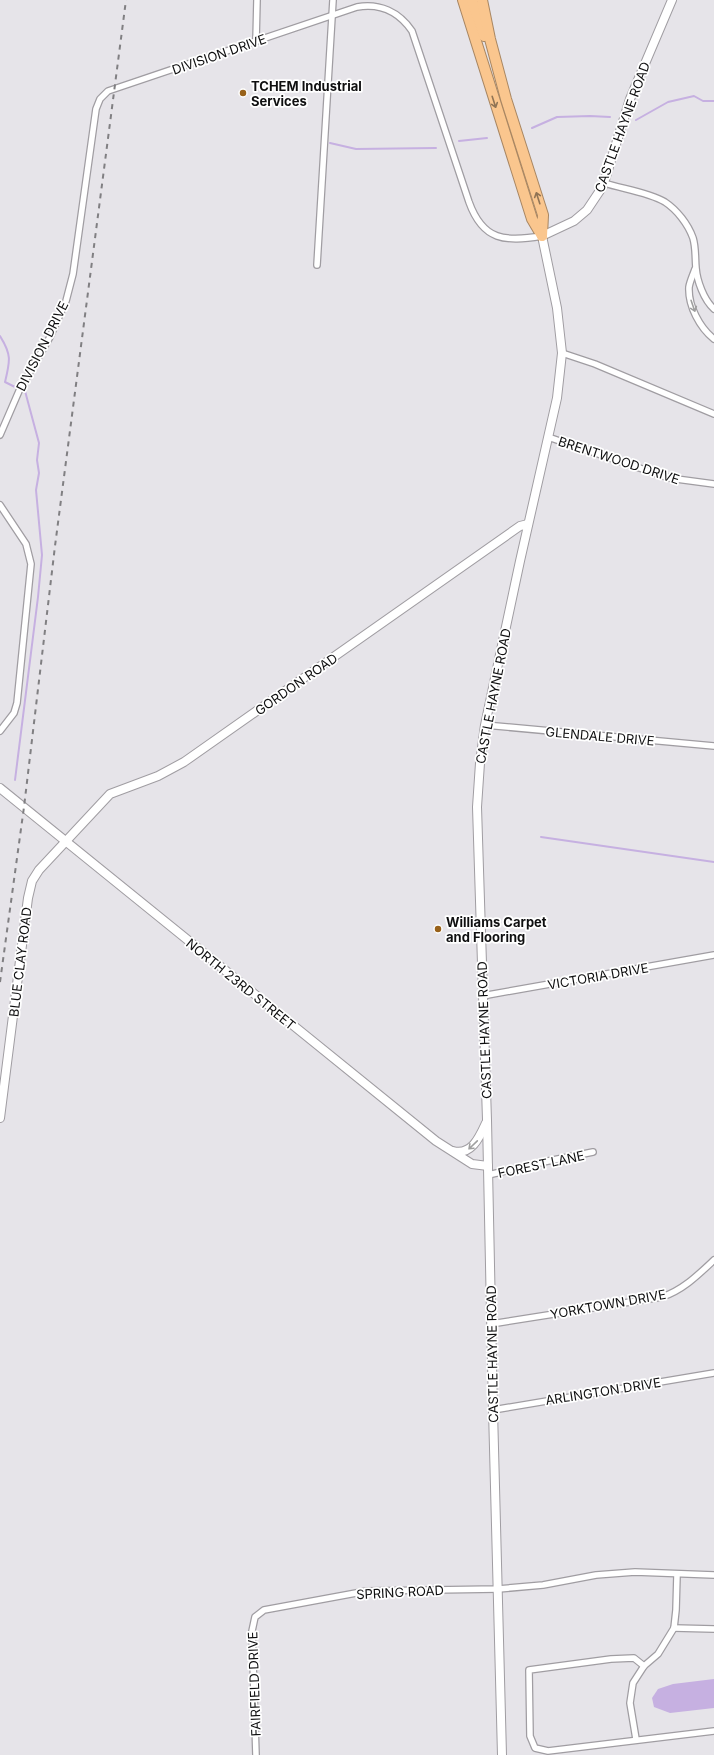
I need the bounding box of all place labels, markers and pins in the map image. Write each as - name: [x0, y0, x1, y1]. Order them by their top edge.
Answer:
- place label: TCHEM Industrial Services: [251, 78, 362, 109]
- marker: TCHEM Industrial Services: [238, 88, 248, 98]
- place label: Williams Carpet and Flooring: [446, 914, 547, 945]
- marker: Williams Carpet and Flooring: [433, 924, 443, 934]

